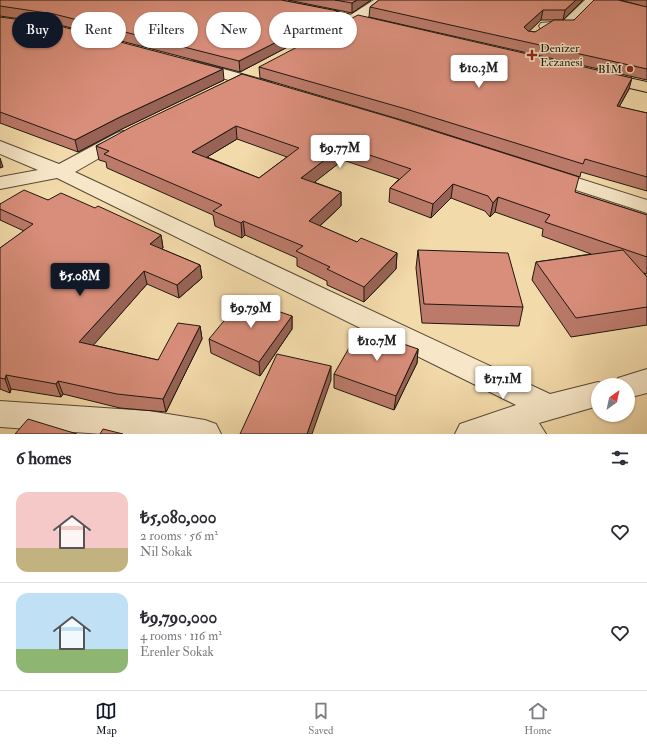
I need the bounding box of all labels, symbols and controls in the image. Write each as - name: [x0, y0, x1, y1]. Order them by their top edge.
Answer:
- chip: Buy: [12, 12, 63, 48]
- chip: Rent: [71, 12, 126, 48]
- chip: Filters: [134, 12, 198, 48]
- chip: New: [206, 12, 261, 48]
- chip: Apartment: [269, 12, 357, 48]
- place label: Denizer Eczanesi: [540, 41, 583, 70]
- marker: Denizer Eczanesi: [527, 50, 537, 60]
- pin: ₺10.3M: [446, 55, 512, 89]
- text: ₺10.3M: [460, 60, 498, 76]
- place label: BİM: [598, 62, 622, 77]
- marker: BİM: [625, 64, 635, 74]
- pin: ₺9.77M: [307, 135, 373, 169]
- text: ₺9.77M: [320, 140, 360, 156]
- pin: ₺5.08M: [47, 263, 113, 297]
- text: ₺5.08M: [60, 268, 100, 284]
- pin: ₺9.79M: [218, 295, 284, 329]
- text: ₺9.79M: [230, 300, 272, 316]
- pin: ₺10.7M: [344, 328, 410, 362]
- text: ₺10.7M: [357, 333, 397, 349]
- pin: ₺17.1M: [470, 366, 536, 400]
- text: ₺17.1M: [484, 371, 522, 387]
- north arrow: [591, 378, 635, 422]
- map controls: [591, 378, 635, 422]
- icon: filters: [609, 447, 631, 469]
- text: 6 homes: [16, 448, 71, 469]
- text: ₺5,080,000: [140, 507, 217, 528]
- icon: home: [48, 508, 96, 556]
- icon: heart: [609, 521, 631, 543]
- text: 2 rooms · 56 m²: [140, 528, 218, 544]
- text: Nil Sokak: [140, 544, 192, 560]
- text: ₺9,790,000: [140, 607, 217, 628]
- icon: home: [48, 609, 96, 657]
- icon: heart: [609, 622, 631, 644]
- text: 4 rooms · 116 m²: [140, 628, 222, 644]
- text: Erenler Sokak: [140, 644, 214, 660]
- tab: Map: [95, 700, 117, 737]
- tab: Saved: [308, 700, 333, 737]
- tab: Home: [524, 700, 552, 737]

